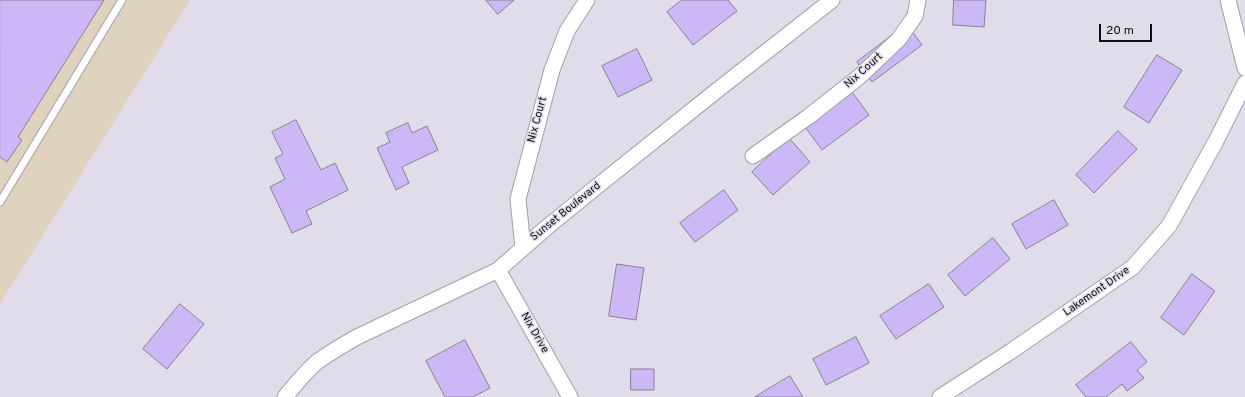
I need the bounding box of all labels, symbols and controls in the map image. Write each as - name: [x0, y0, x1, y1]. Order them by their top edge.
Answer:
- scale bar: [1101, 16, 1154, 42]
- text: 20 m: [1106, 23, 1134, 39]
- street label: Nix Court: [842, 50, 886, 92]
- street label: Nix Court: [526, 96, 550, 144]
- street label: Sunset Boulevard: [528, 180, 604, 244]
- street label: Lakemont Drive: [1061, 264, 1133, 320]
- street label: Nix Drive: [517, 310, 551, 356]

